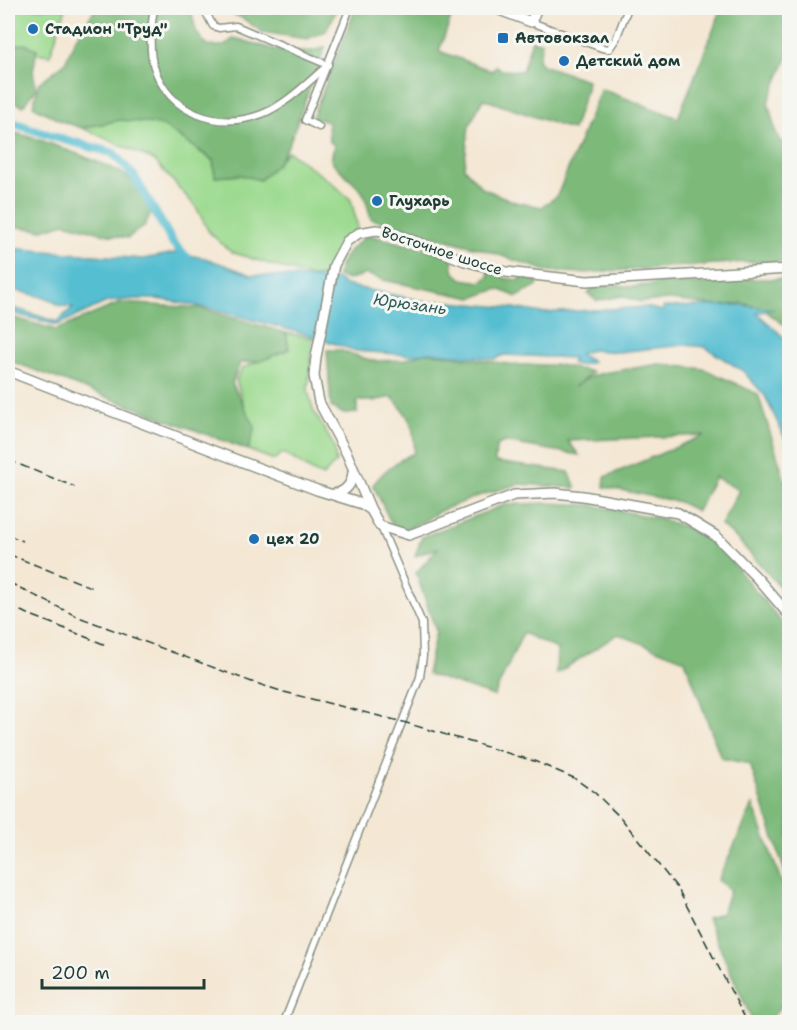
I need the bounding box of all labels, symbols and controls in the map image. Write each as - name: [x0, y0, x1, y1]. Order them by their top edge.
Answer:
- place label: Стадион "Труд": [45, 19, 168, 39]
- marker: Стадион "Труд": [26, 22, 40, 36]
- place label: Автовокзал: [515, 28, 609, 48]
- marker: Автовокзал: [496, 31, 510, 45]
- place label: Детский дом: [576, 51, 681, 71]
- marker: Детский дом: [557, 54, 571, 68]
- place label: Глухарь: [389, 191, 450, 211]
- marker: Глухарь: [370, 194, 384, 208]
- street label: Восточное шоссе: [379, 222, 505, 280]
- water label: Юрюзань: [372, 288, 448, 320]
- place label: цех 20: [266, 529, 320, 549]
- marker: цех 20: [247, 532, 261, 546]
- scale bar: [42, 952, 204, 990]
- text: 200 m: [51, 961, 110, 985]

